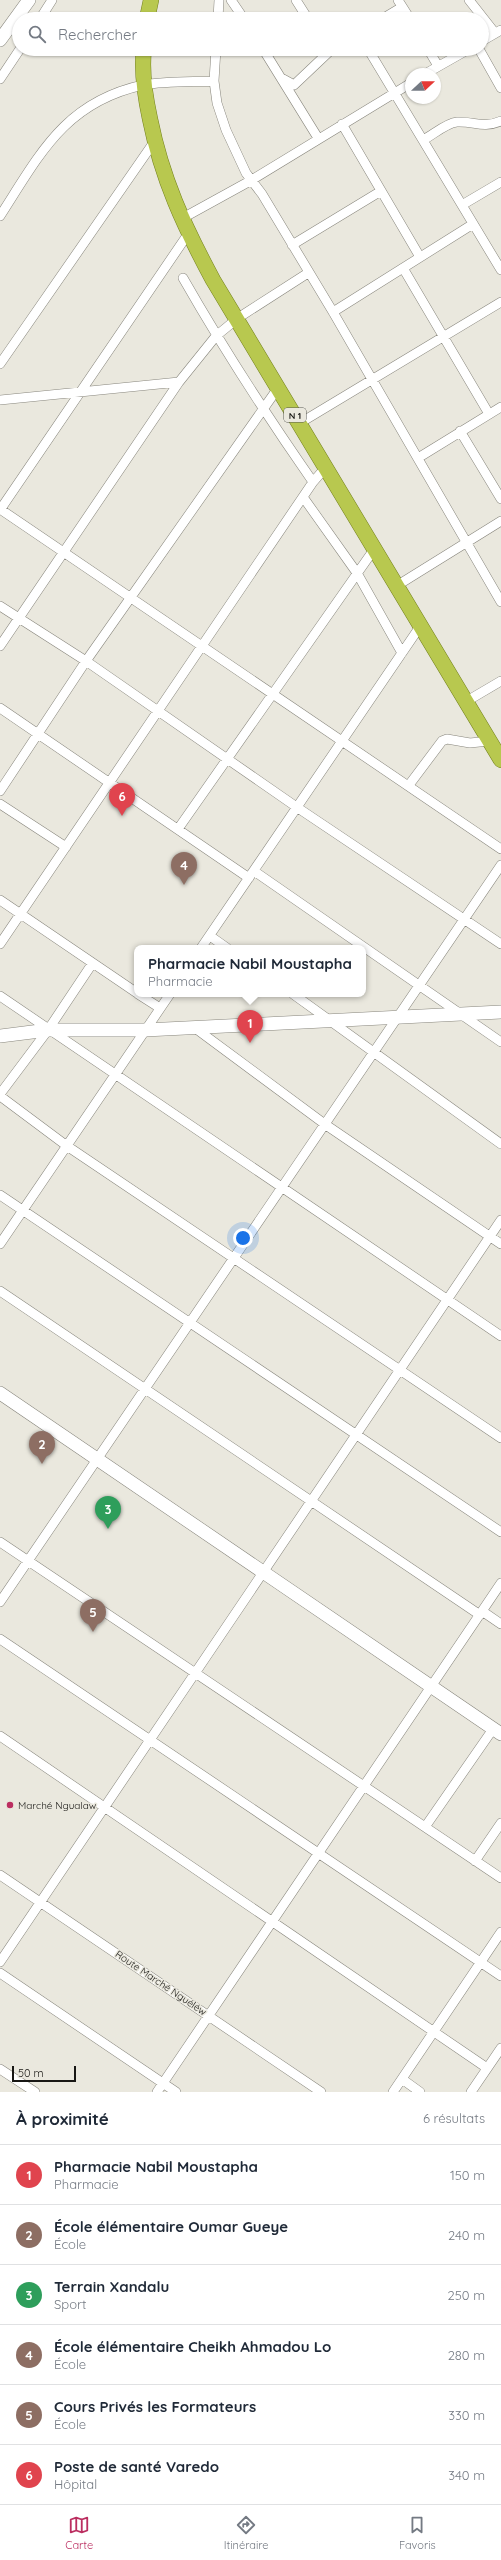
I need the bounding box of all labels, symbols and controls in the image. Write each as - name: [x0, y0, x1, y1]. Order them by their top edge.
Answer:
- search box: [12, 12, 489, 56]
- icon: search: [26, 23, 48, 45]
- text: Rechercher: [58, 25, 137, 44]
- north arrow: [405, 68, 441, 104]
- road number: N 1: [284, 408, 306, 422]
- pin: 6: [109, 783, 135, 816]
- pin: 4: [171, 852, 197, 885]
- popup: [134, 945, 366, 997]
- text: Pharmacie Nabil Moustapha: [148, 954, 352, 973]
- text: Pharmacie: [148, 973, 213, 989]
- pin: 1: [237, 1010, 263, 1043]
- your location: [233, 1228, 253, 1248]
- pin: 2: [29, 1431, 55, 1464]
- pin: 3: [95, 1496, 121, 1529]
- pin: 5: [80, 1599, 106, 1632]
- place label: Marché Ngualaw: [18, 1799, 97, 1812]
- marker: Marché Ngualaw: [5, 1800, 15, 1810]
- street label: Route Marché Nguéléw: [113, 1948, 210, 2019]
- scale bar: [12, 2064, 76, 2083]
- text: 50 m: [18, 2066, 44, 2080]
- text: À proximité: [16, 2108, 109, 2129]
- text: 6 résultats: [423, 2110, 485, 2126]
- text: Pharmacie Nabil Moustapha: [54, 2157, 258, 2176]
- text: 1: [26, 2167, 32, 2183]
- text: 150 m: [450, 2167, 485, 2183]
- text: Pharmacie: [54, 2176, 119, 2192]
- text: École élémentaire Oumar Gueye: [54, 2217, 288, 2236]
- text: 2: [25, 2227, 33, 2243]
- text: 240 m: [448, 2227, 485, 2243]
- text: École: [54, 2236, 86, 2252]
- text: Terrain Xandalu: [54, 2277, 169, 2296]
- text: 3: [26, 2287, 32, 2303]
- text: 250 m: [448, 2287, 485, 2303]
- text: Sport: [54, 2296, 86, 2312]
- text: École élémentaire Cheikh Ahmadou Lo: [54, 2337, 331, 2356]
- text: 4: [25, 2347, 33, 2363]
- text: 280 m: [448, 2347, 485, 2363]
- text: École: [54, 2356, 86, 2372]
- text: Cours Privés les Formateurs: [54, 2397, 256, 2416]
- text: 5: [25, 2407, 33, 2423]
- text: 330 m: [448, 2407, 485, 2423]
- text: École: [54, 2416, 86, 2432]
- text: Poste de santé Varedo: [54, 2457, 219, 2476]
- text: 6: [25, 2467, 33, 2483]
- text: 340 m: [448, 2467, 485, 2483]
- text: Hôpital: [54, 2476, 97, 2492]
- tab: Carte: [65, 2514, 93, 2552]
- tab: Itinéraire: [224, 2514, 269, 2552]
- tab: Favoris: [399, 2514, 436, 2552]

